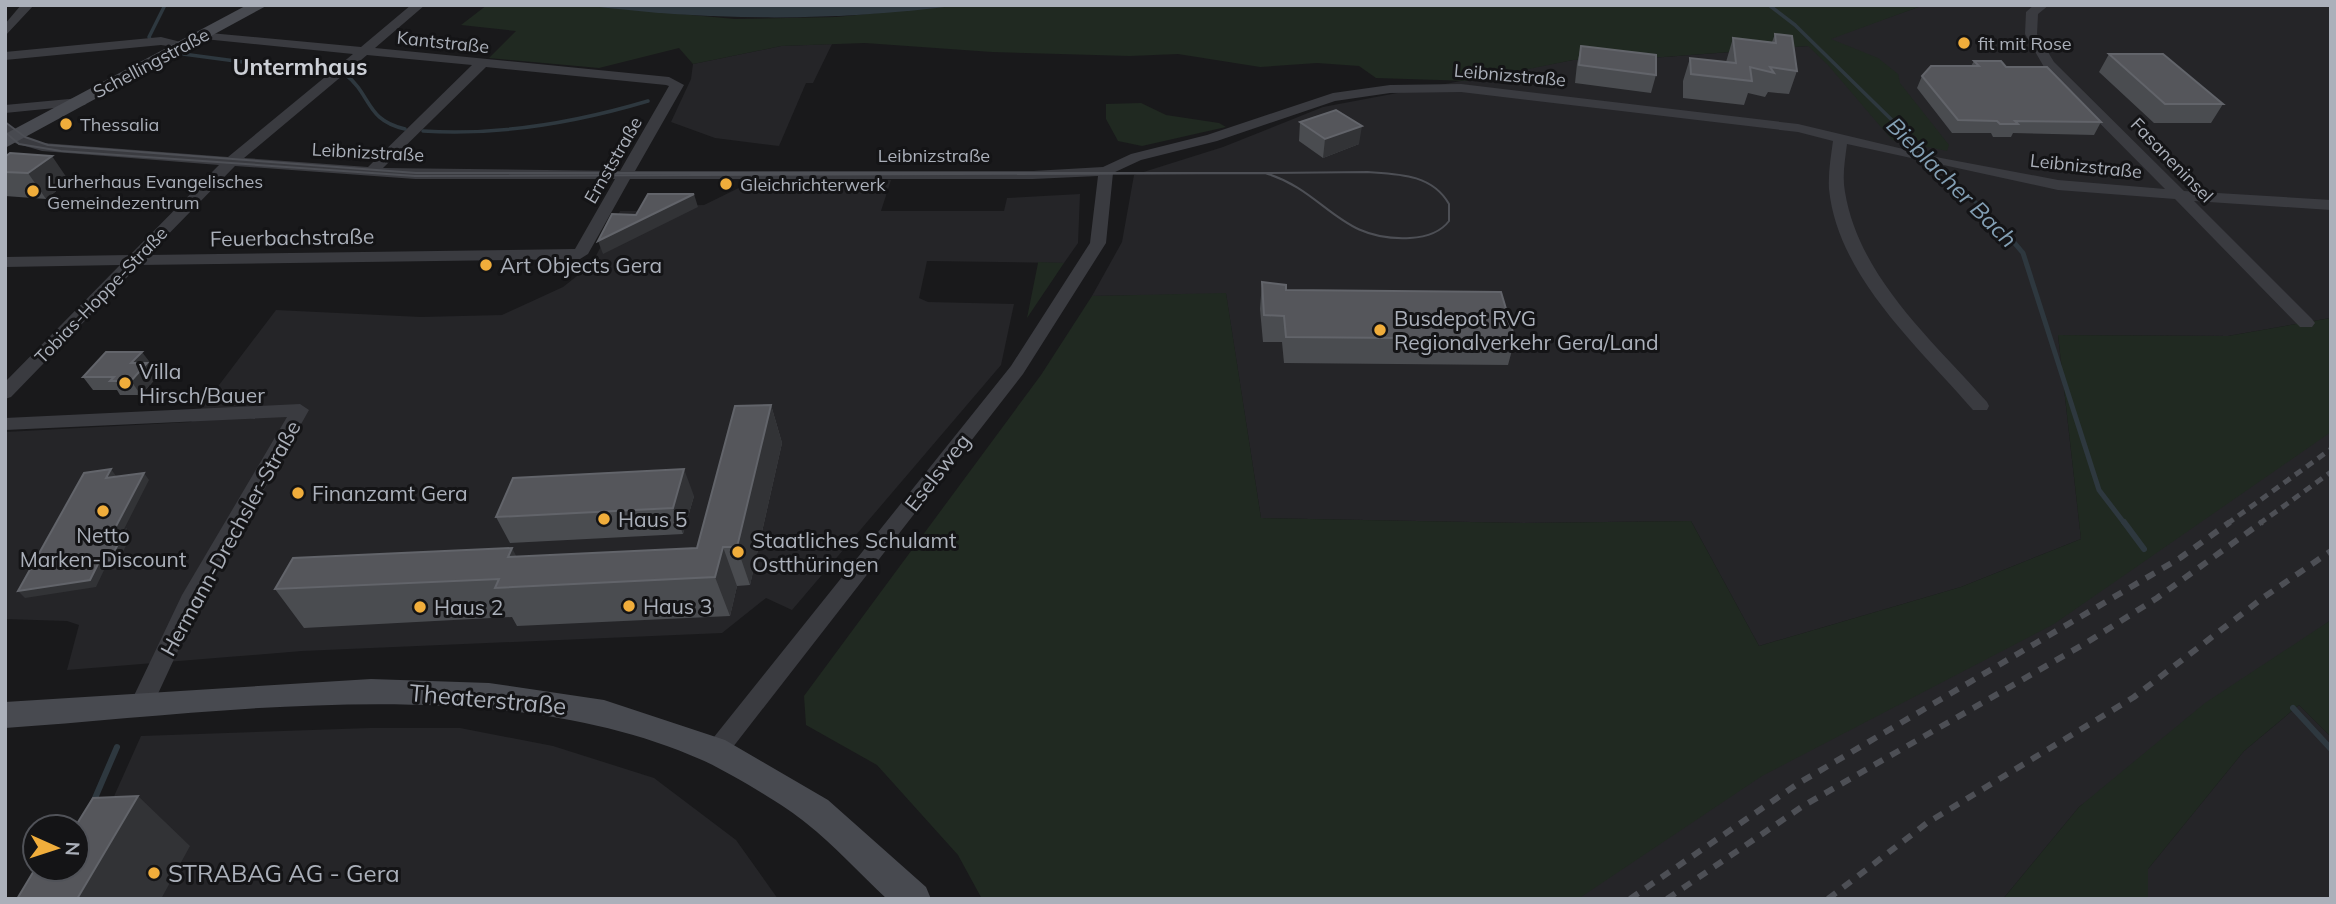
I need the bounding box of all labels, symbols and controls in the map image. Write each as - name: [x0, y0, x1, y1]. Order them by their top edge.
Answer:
- street label: Schellingstraße: [89, 23, 213, 103]
- street label: Kantstraße: [396, 26, 490, 58]
- place label: fit mit Rose: [1978, 32, 2072, 55]
- marker: fit mit Rose: [1956, 35, 1972, 51]
- district label: Untermhaus: [232, 52, 368, 81]
- street label: Leibnizstraße: [1453, 59, 1567, 91]
- water label: Bieblacher Bach: [1881, 111, 2023, 253]
- place label: Thessalia: [80, 113, 159, 136]
- street label: Ernststraße: [579, 113, 647, 207]
- street label: Fasaneninsel: [2126, 113, 2218, 207]
- marker: Thessalia: [58, 116, 74, 132]
- street label: Leibnizstraße: [311, 138, 425, 166]
- street label: Leibnizstraße: [878, 144, 990, 167]
- street label: Leibnizstraße: [2029, 149, 2143, 183]
- place label: Lurherhaus Evangelisches Gemeindezentrum: [47, 170, 263, 214]
- place label: Gleichrichterwerk: [740, 173, 886, 196]
- marker: Gleichrichterwerk: [718, 176, 734, 192]
- marker: Lurherhaus Evangelisches Gemeindezentrum: [25, 183, 41, 199]
- street label: Tobias-Hoppe-Straße: [30, 222, 172, 368]
- street label: Feuerbachstraße: [210, 223, 374, 251]
- place label: Art Objects Gera: [500, 252, 662, 278]
- marker: Art Objects Gera: [478, 257, 494, 273]
- place label: Busdepot RVG Regionalverkehr Gera/Land: [1394, 305, 1659, 355]
- marker: Busdepot RVG Regionalverkehr Gera/Land: [1372, 322, 1388, 338]
- place label: Villa Hirsch/Bauer: [139, 358, 265, 408]
- marker: Villa Hirsch/Bauer: [117, 375, 133, 391]
- street label: Hermann-Drechsler-Straße: [154, 416, 306, 660]
- street label: Eselsweg: [899, 428, 975, 516]
- place label: Finanzamt Gera: [312, 480, 468, 506]
- marker: Finanzamt Gera: [290, 485, 306, 501]
- marker: Netto Marken-Discount: [95, 503, 111, 519]
- place label: Haus 5: [618, 506, 687, 532]
- marker: Haus 5: [596, 511, 612, 527]
- place label: Netto Marken-Discount: [20, 522, 186, 572]
- place label: Staatliches Schulamt Ostthüringen: [752, 527, 956, 577]
- marker: Staatliches Schulamt Ostthüringen: [730, 544, 746, 560]
- place label: Haus 3: [643, 593, 712, 619]
- place label: Haus 2: [434, 594, 503, 620]
- marker: Haus 3: [621, 598, 637, 614]
- marker: Haus 2: [412, 599, 428, 615]
- street label: Theaterstraße: [408, 677, 568, 721]
- north arrow: [21, 813, 91, 883]
- text: N: [61, 841, 85, 857]
- place label: STRABAG AG - Gera: [168, 858, 400, 888]
- marker: STRABAG AG - Gera: [146, 865, 162, 881]

